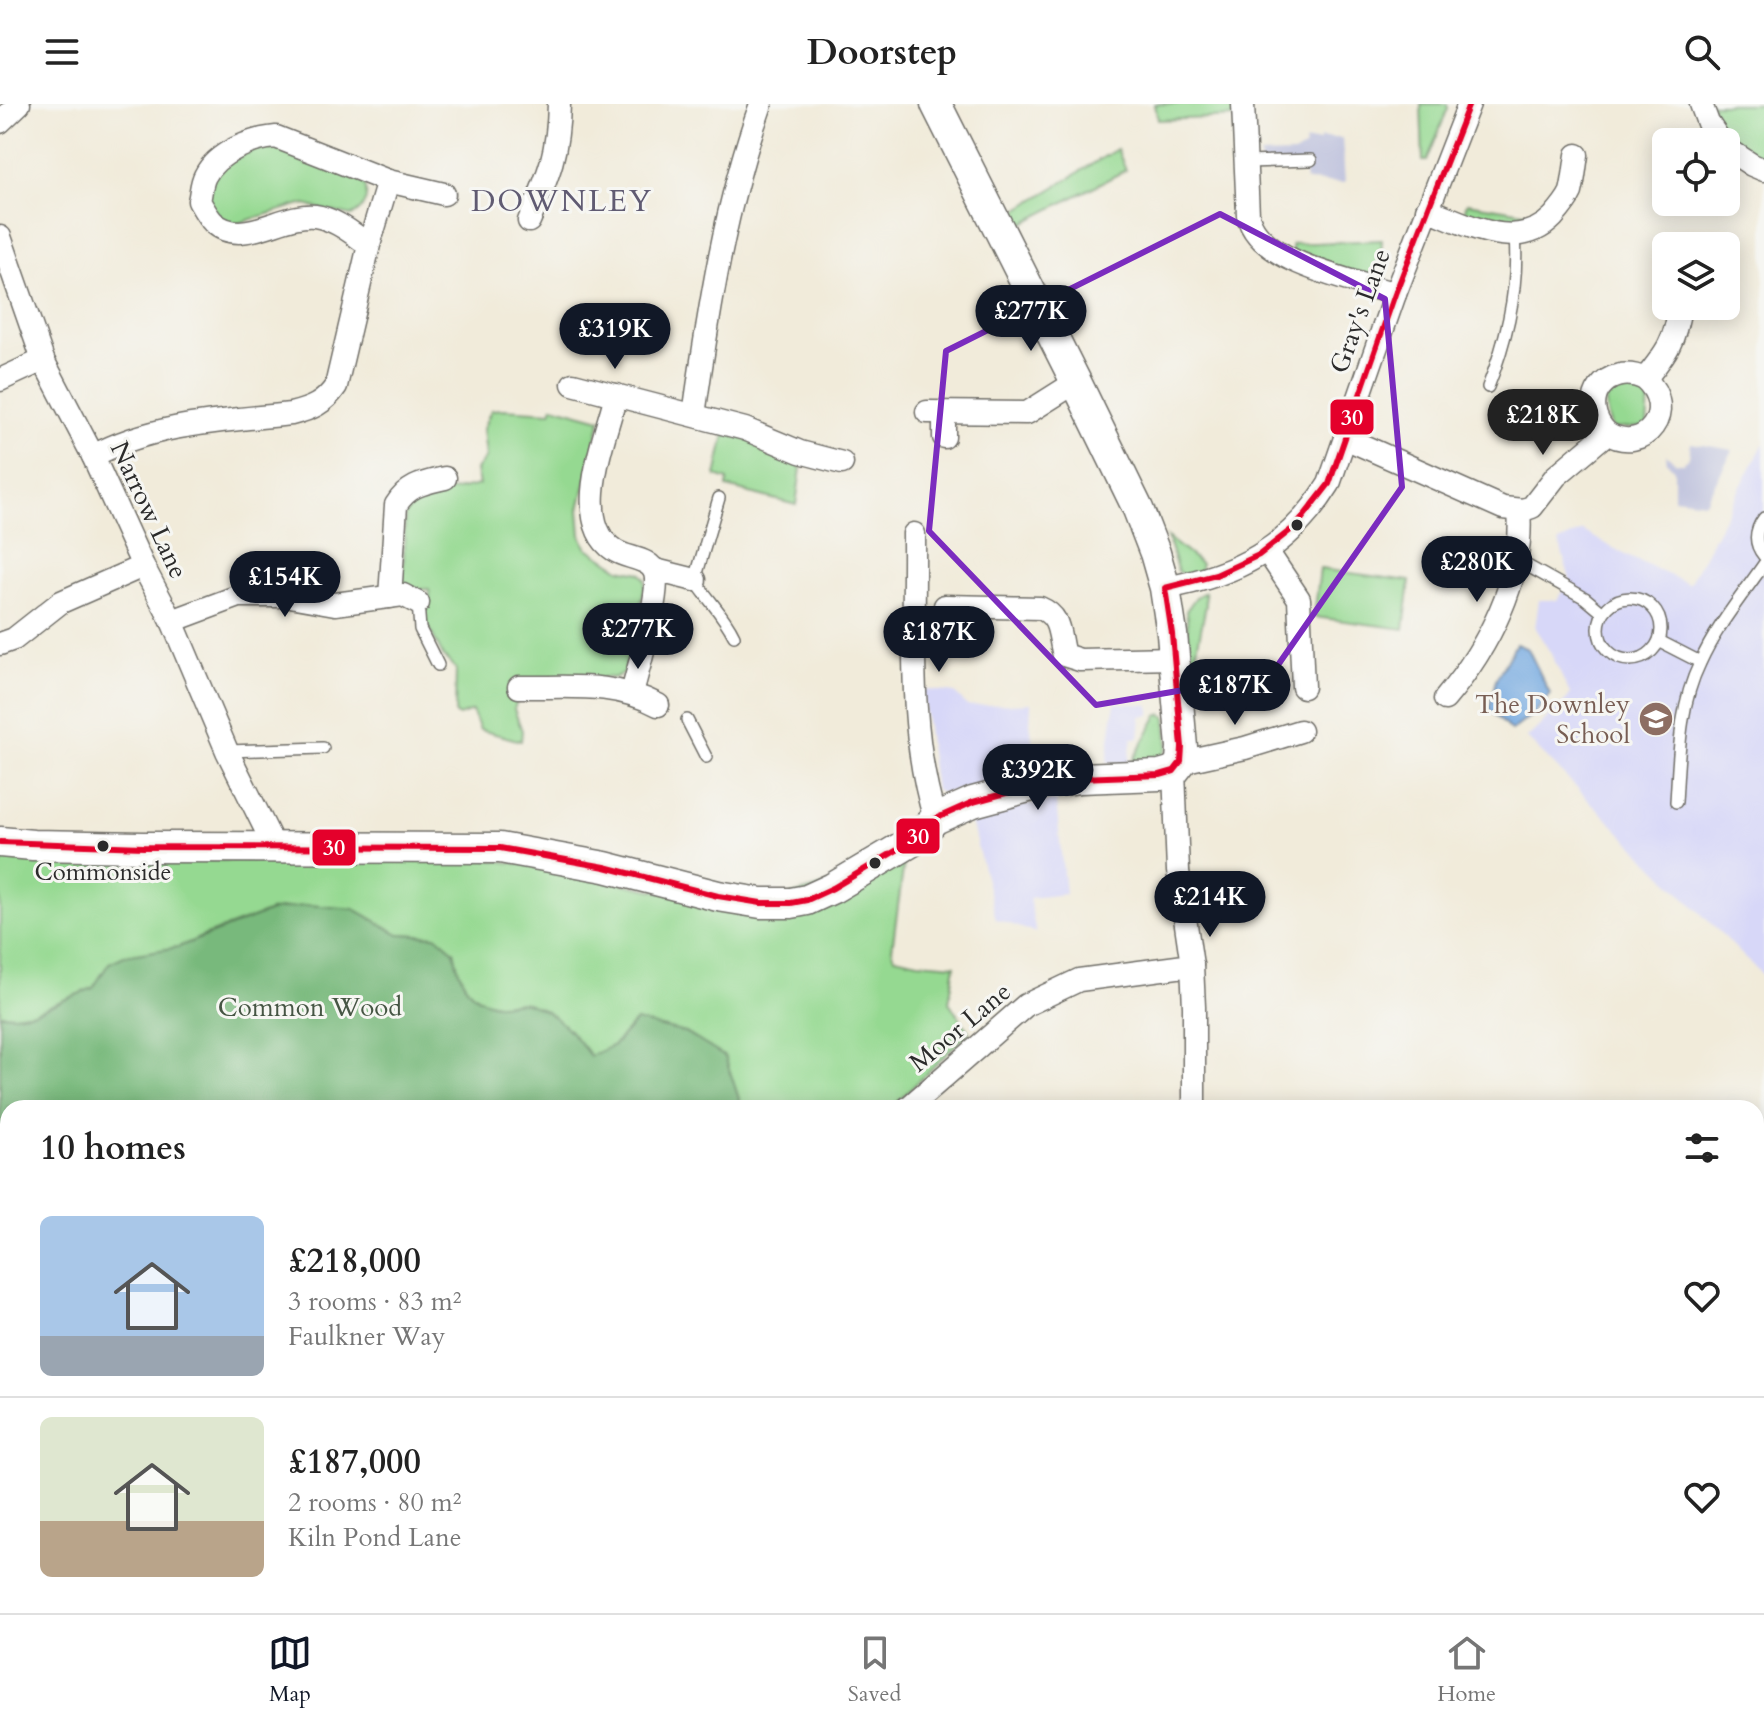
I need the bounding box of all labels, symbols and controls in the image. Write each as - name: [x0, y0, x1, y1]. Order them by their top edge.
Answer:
- text: Doorstep: [807, 28, 957, 77]
- icon: menu: [40, 30, 84, 74]
- icon: search: [1680, 30, 1724, 74]
- map controls: [1652, 128, 1740, 320]
- button: locate: [1652, 128, 1740, 216]
- district label: DOWNLEY: [471, 181, 653, 222]
- button: layers: [1652, 232, 1740, 320]
- street label: Gray's Lane: [1321, 244, 1399, 378]
- pin: £277K: [975, 285, 1087, 353]
- text: £277K: [993, 293, 1069, 328]
- pin: £319K: [559, 303, 671, 371]
- text: £319K: [577, 311, 653, 346]
- pin: £218K: [1487, 389, 1599, 457]
- text: £218K: [1505, 397, 1581, 432]
- line badge: 30: [1329, 398, 1375, 436]
- text: 30: [1341, 403, 1363, 433]
- street label: Narrow Lane: [102, 436, 196, 584]
- unlabelled marker: [1289, 517, 1305, 533]
- pin: £280K: [1421, 536, 1533, 604]
- text: £280K: [1439, 544, 1515, 579]
- pin: £154K: [229, 551, 341, 619]
- text: £154K: [247, 559, 323, 594]
- pin: £277K: [582, 603, 694, 671]
- pin: £187K: [883, 606, 995, 674]
- text: £277K: [600, 611, 676, 646]
- text: £187K: [901, 614, 977, 649]
- pin: £187K: [1179, 659, 1291, 727]
- text: £187K: [1197, 667, 1273, 702]
- place label: The Downley School: [1475, 687, 1630, 752]
- school or university icon: The Downley School: [1637, 700, 1675, 738]
- pin: £392K: [982, 744, 1094, 812]
- text: £392K: [1000, 752, 1076, 787]
- line badge: 30: [895, 817, 941, 855]
- text: 30: [907, 822, 929, 852]
- line badge: 30: [311, 828, 357, 867]
- text: 30: [323, 833, 345, 863]
- marker: Commonside: [95, 838, 111, 854]
- unlabelled marker: [867, 855, 883, 871]
- place label: Commonside: [35, 856, 171, 889]
- pin: £214K: [1154, 871, 1266, 939]
- text: £214K: [1172, 879, 1248, 914]
- street label: Moor Lane: [902, 974, 1018, 1080]
- park label: Common Wood: [218, 990, 402, 1025]
- text: 10 homes: [40, 1125, 186, 1171]
- icon: filters: [1680, 1126, 1724, 1170]
- text: £218,000: [288, 1238, 421, 1284]
- icon: home: [104, 1248, 200, 1344]
- icon: heart: [1680, 1274, 1724, 1318]
- text: 3 rooms · 83 m²: [288, 1284, 461, 1319]
- text: Faulkner Way: [288, 1319, 446, 1354]
- text: £187,000: [288, 1439, 421, 1485]
- icon: home: [104, 1449, 200, 1545]
- icon: heart: [1680, 1475, 1724, 1519]
- text: 2 rooms · 80 m²: [288, 1485, 461, 1520]
- text: Kiln Pond Lane: [288, 1520, 462, 1555]
- tab: Map: [268, 1631, 312, 1709]
- tab: Saved: [848, 1631, 901, 1709]
- tab: Home: [1437, 1631, 1496, 1709]

